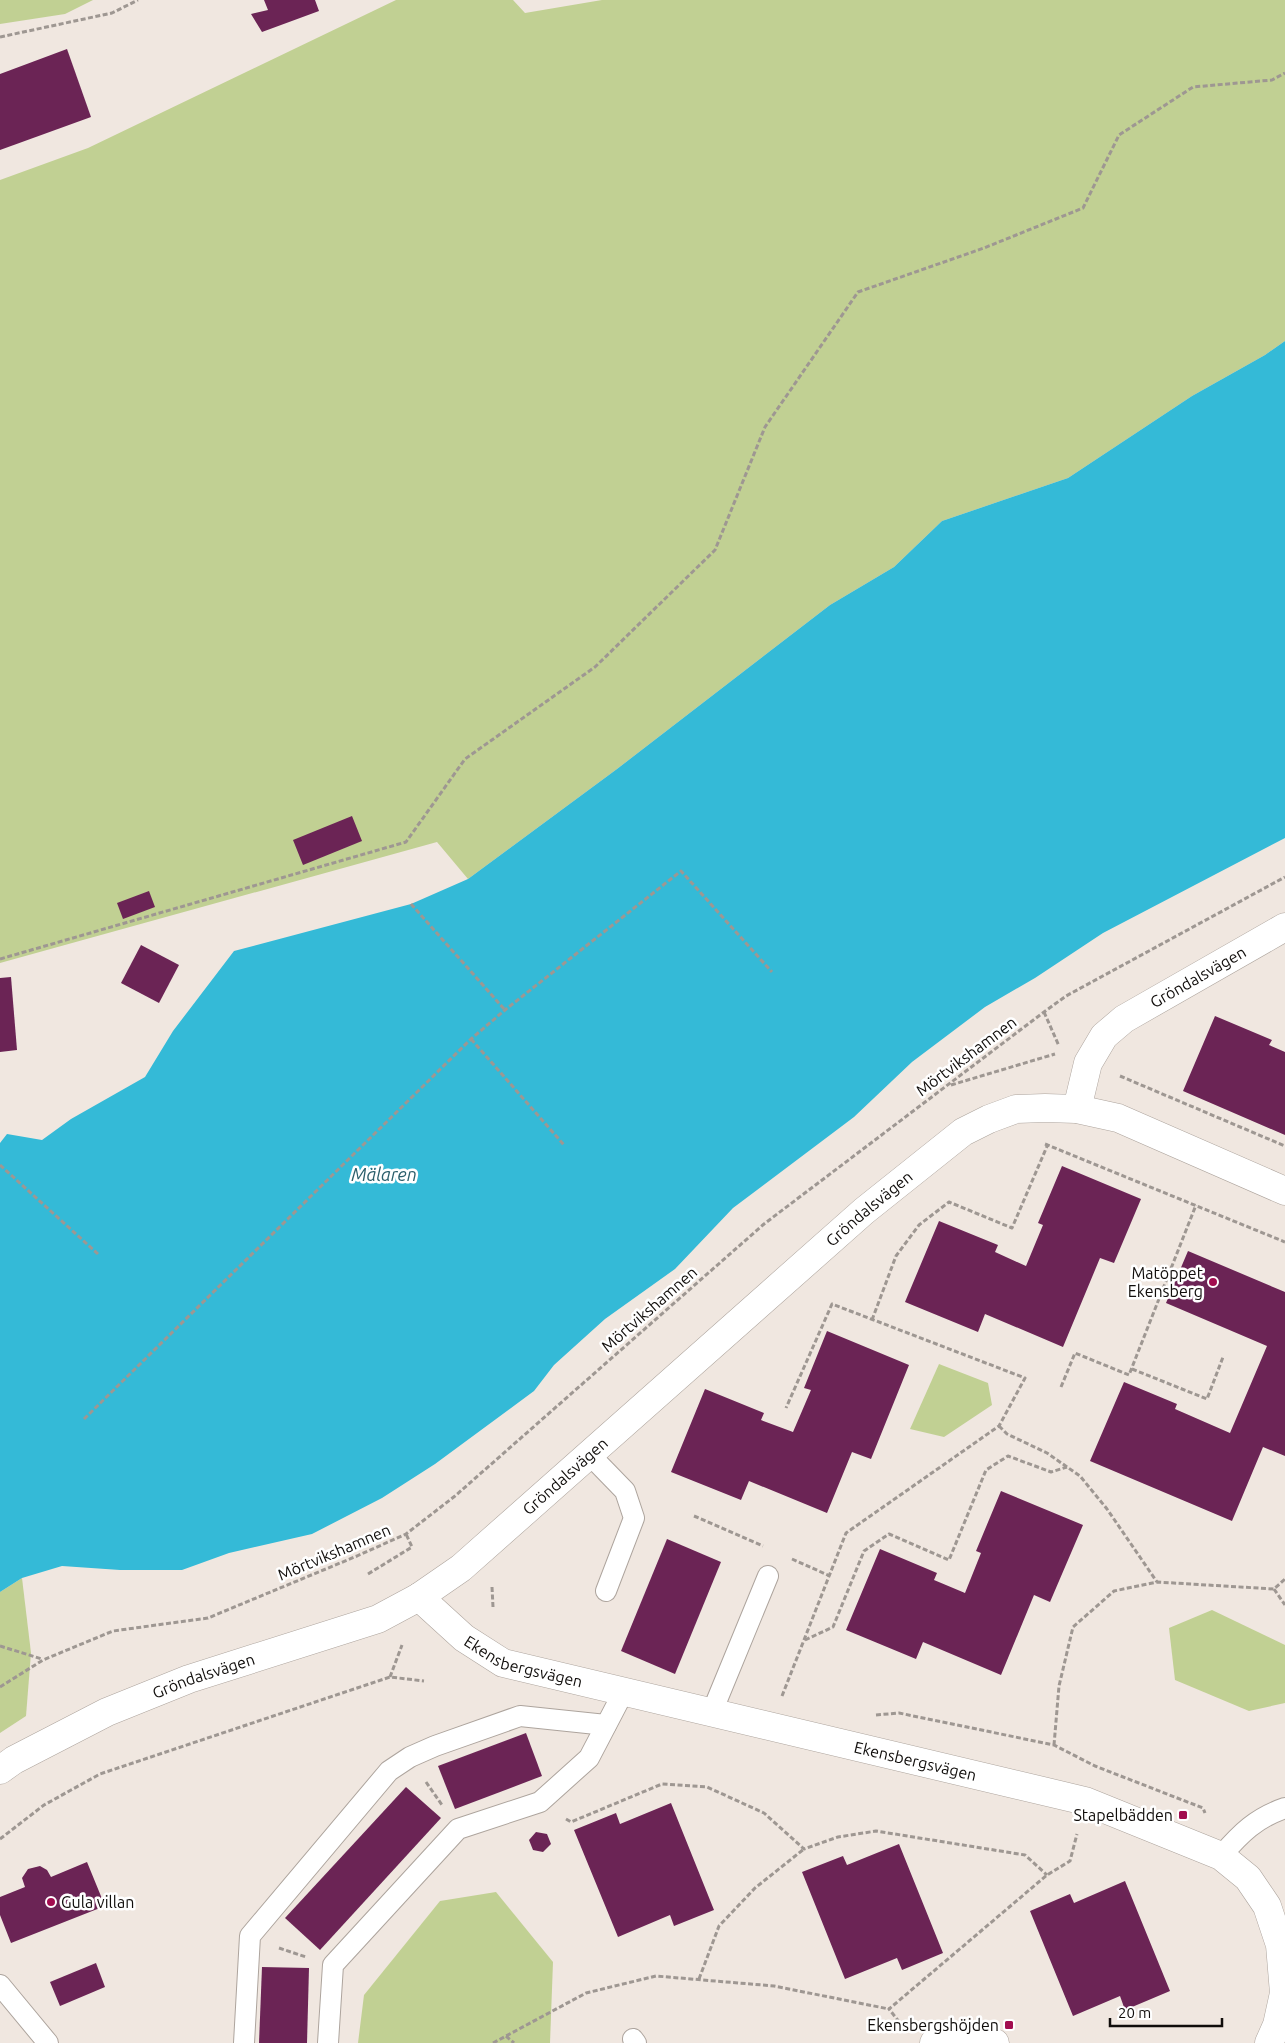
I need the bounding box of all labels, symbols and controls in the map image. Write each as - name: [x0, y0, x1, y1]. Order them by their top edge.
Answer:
- street label: Gröndalsvägen: [1147, 942, 1249, 1011]
- street label: Mörtvikshamnen: [912, 1013, 1020, 1099]
- water label: Mälaren: [351, 1164, 417, 1184]
- street label: Gröndalsvägen: [822, 1167, 916, 1250]
- street label: Mörtvikshamnen: [598, 1263, 700, 1355]
- place label: Matöppet Ekensberg: [1128, 1264, 1204, 1300]
- marker: Matöppet Ekensberg: [1207, 1276, 1219, 1288]
- street label: Gröndalsvägen: [519, 1434, 611, 1518]
- street label: Mörtvikshamnen: [275, 1520, 393, 1584]
- street label: Ekensbergsvägen: [461, 1632, 584, 1691]
- street label: Gröndalsvägen: [150, 1650, 257, 1702]
- street label: Ekensbergsvägen: [852, 1738, 978, 1784]
- place label: Stapelbädden: [1073, 1806, 1173, 1824]
- marker: Stapelbädden: [1177, 1809, 1189, 1821]
- place label: Gula villan: [61, 1893, 134, 1911]
- marker: Gula villan: [45, 1896, 57, 1908]
- scale bar: [1110, 1996, 1222, 2028]
- text: 20 m: [1118, 2004, 1151, 2021]
- place label: Ekensbergshöjden: [867, 2016, 999, 2034]
- marker: Ekensbergshöjden: [1003, 2019, 1015, 2031]

